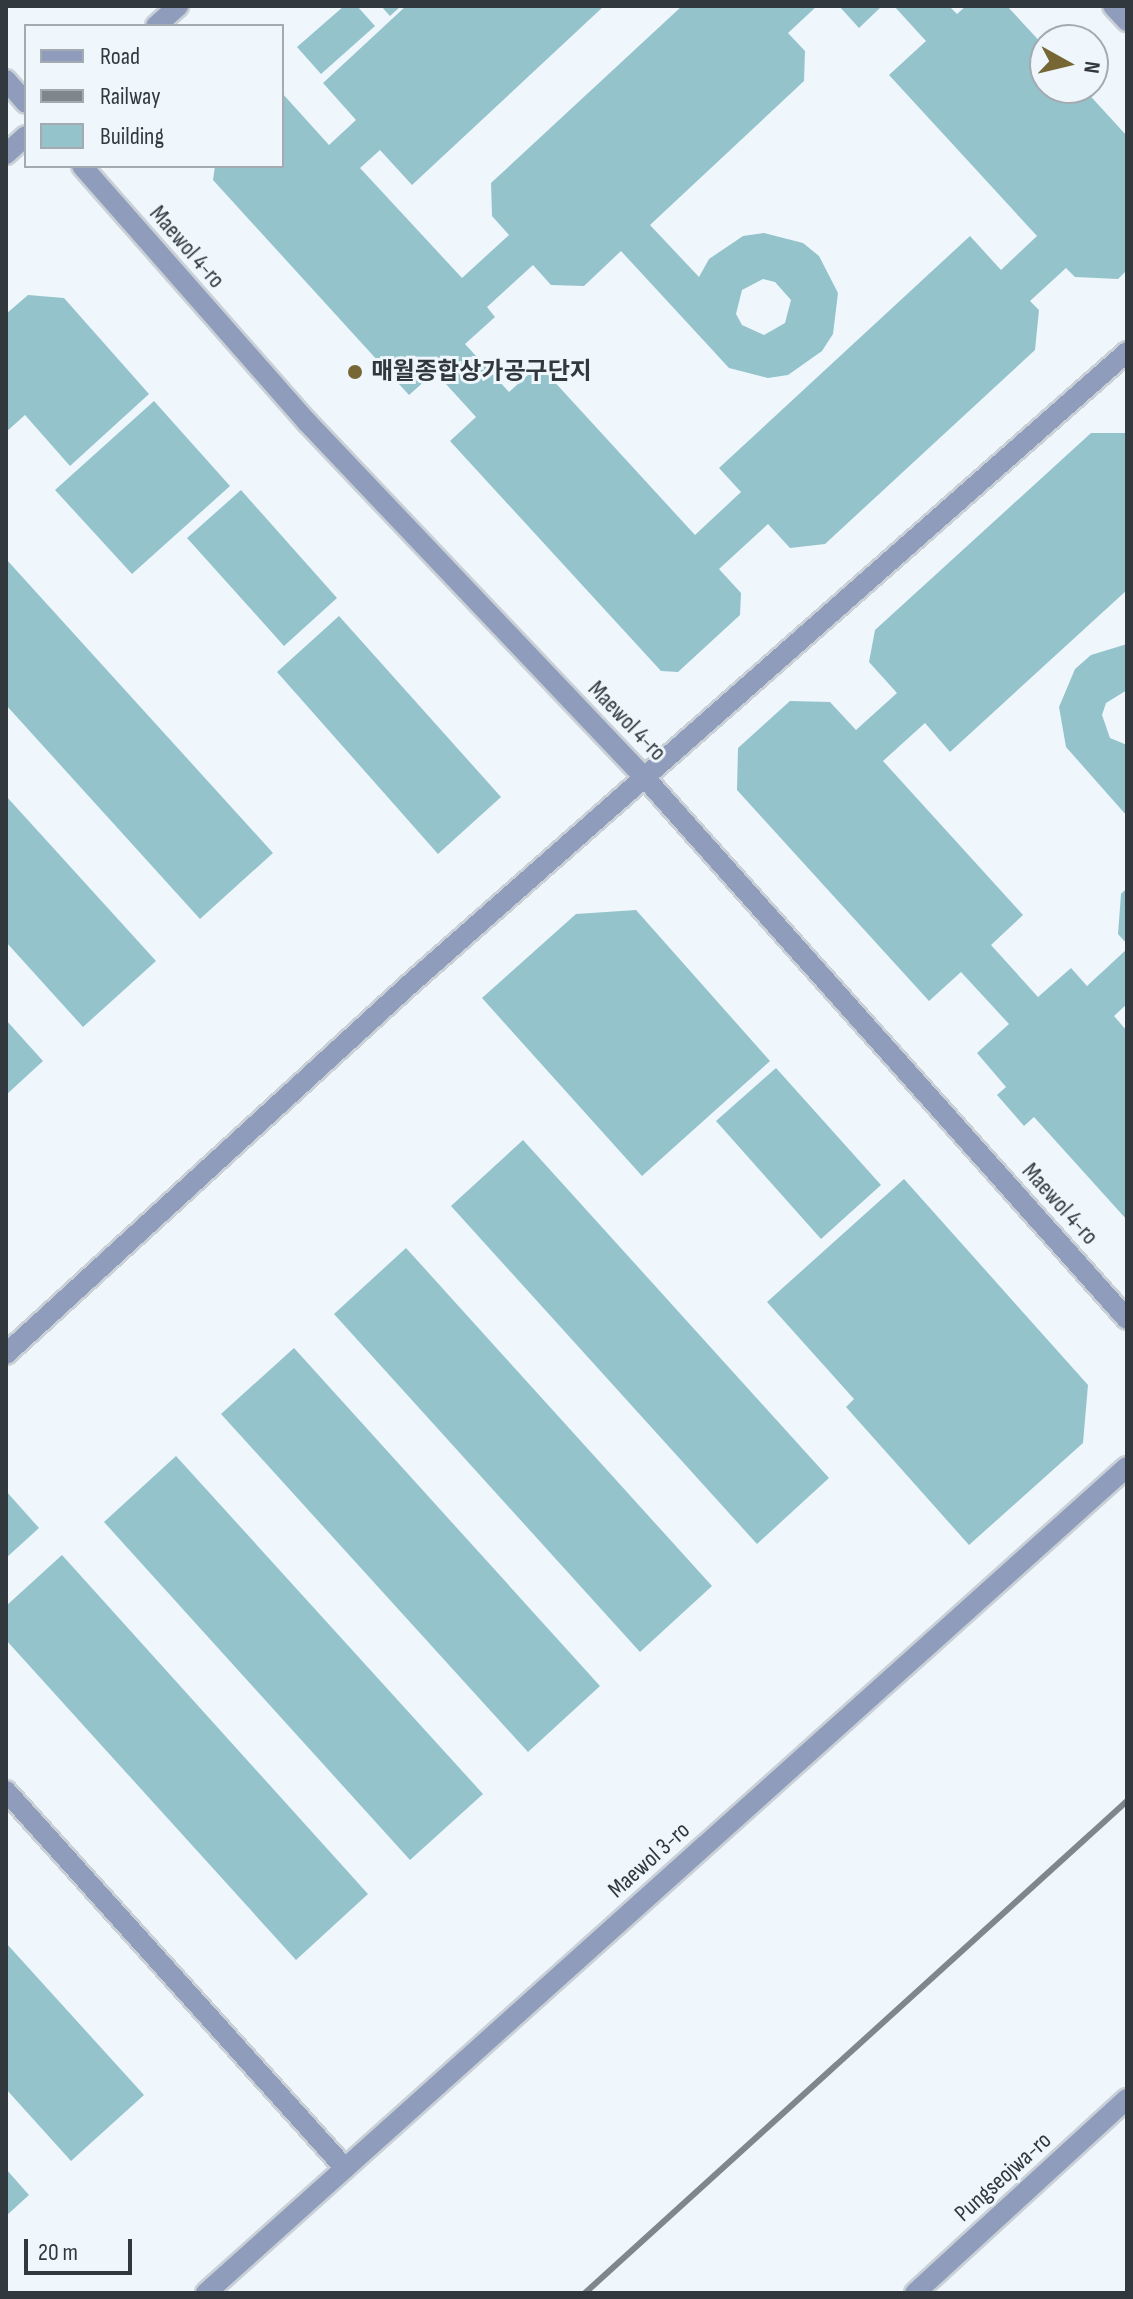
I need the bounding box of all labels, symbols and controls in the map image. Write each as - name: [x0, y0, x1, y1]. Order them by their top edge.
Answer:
- legend: [24, 24, 284, 168]
- north arrow: [1029, 24, 1109, 104]
- text: Road: [100, 42, 140, 71]
- text: N: [1077, 59, 1105, 75]
- text: Railway: [100, 82, 160, 111]
- text: Building: [100, 122, 164, 151]
- street label: Maewol 4-ro: [143, 200, 231, 294]
- place label: 매월종합상가공구단지: [371, 358, 592, 386]
- marker: 매월종합상가공구단지: [346, 363, 364, 381]
- street label: Maewol 4-ro: [582, 675, 672, 767]
- street label: Maewol 4-ro: [1016, 1157, 1104, 1251]
- street label: Maewol 3-ro: [602, 1816, 696, 1904]
- street label: Pungseojwa-ro: [949, 2126, 1057, 2228]
- scale bar: [28, 2223, 136, 2273]
- text: 20 m: [38, 2238, 78, 2267]

